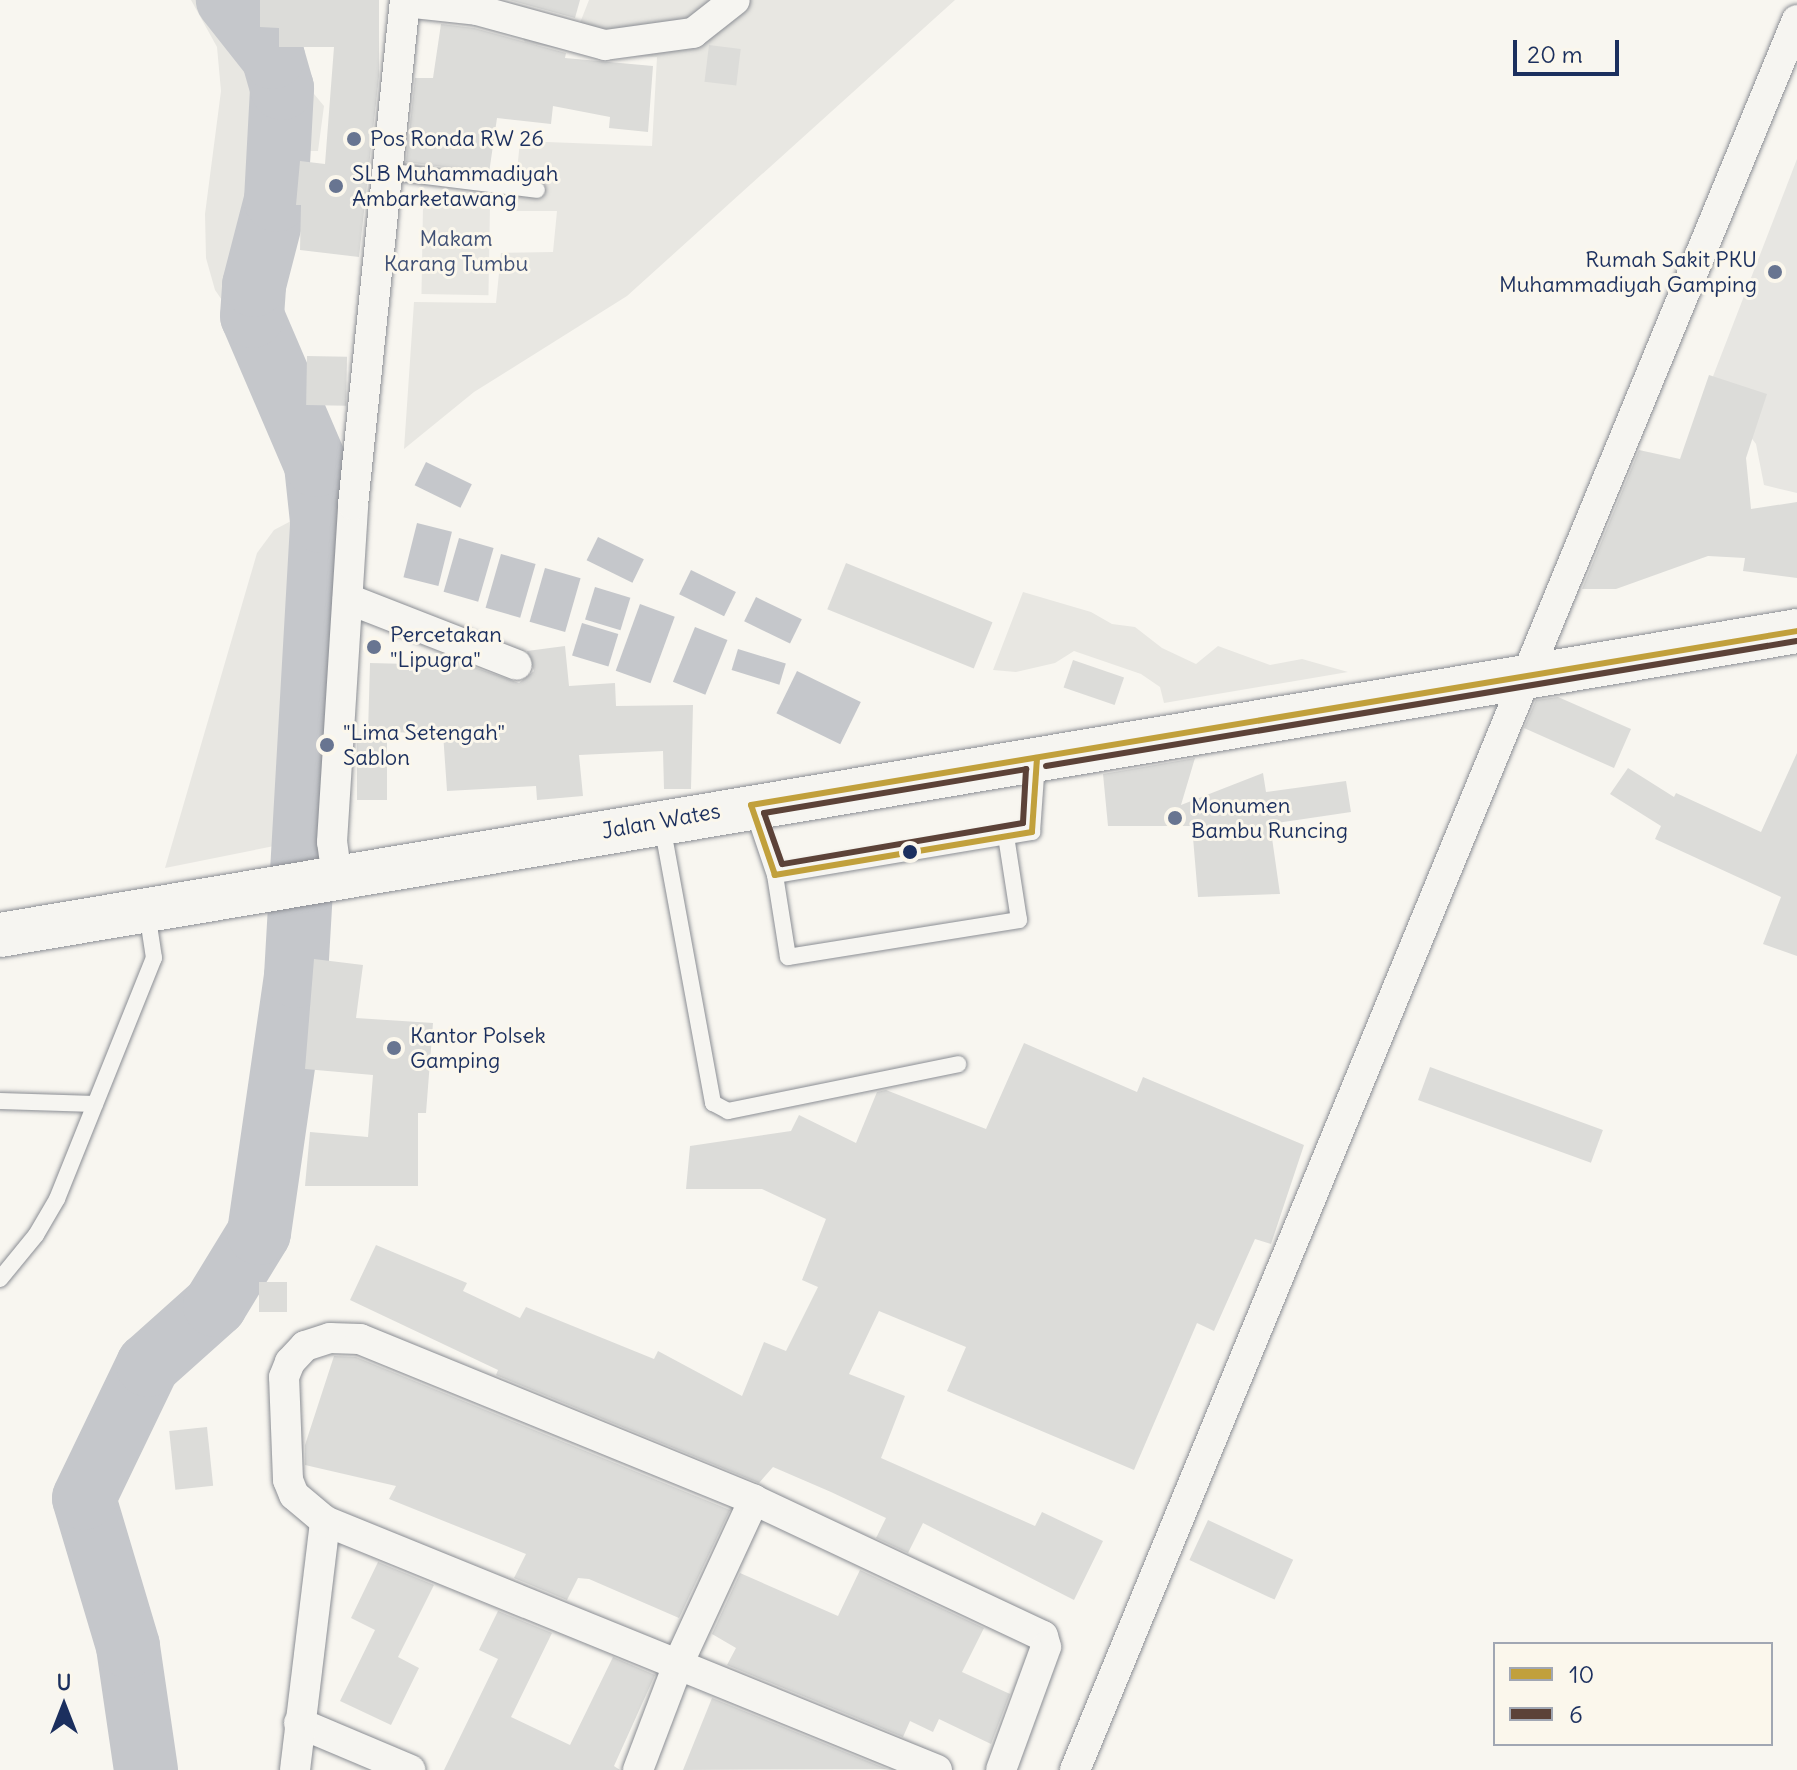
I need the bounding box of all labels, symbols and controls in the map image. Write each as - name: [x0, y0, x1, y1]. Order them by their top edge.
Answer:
- scale bar: [1517, 24, 1623, 74]
- text: 20 m: [1527, 39, 1583, 69]
- place label: Pos Ronda RW 26: [370, 126, 544, 152]
- marker: Pos Ronda RW 26: [345, 130, 363, 148]
- place label: SLB Muhammadiyah Ambarketawang: [352, 160, 558, 212]
- marker: SLB Muhammadiyah Ambarketawang: [327, 177, 345, 195]
- park label: Makam Karang Tumbu: [384, 225, 528, 276]
- place label: Rumah Sakit PKU Muhammadiyah Gamping: [1499, 246, 1757, 298]
- marker: Rumah Sakit PKU Muhammadiyah Gamping: [1764, 261, 1786, 283]
- place label: Percetakan "Lipugra": [390, 621, 502, 672]
- marker: Percetakan "Lipugra": [365, 638, 383, 656]
- place label: "Lima Setengah" Sablon: [343, 719, 505, 770]
- marker: "Lima Setengah" Sablon: [318, 736, 336, 754]
- place label: Monumen Bambu Runcing: [1191, 792, 1348, 844]
- street label: Jalan Wates: [600, 798, 722, 844]
- marker: Monumen Bambu Runcing: [1166, 809, 1184, 827]
- unlabelled marker: [902, 844, 918, 860]
- place label: Kantor Polsek Gamping: [410, 1022, 546, 1074]
- marker: Kantor Polsek Gamping: [385, 1039, 403, 1057]
- legend: [1493, 1642, 1773, 1746]
- text: 10: [1569, 1659, 1594, 1689]
- north arrow: [24, 1666, 104, 1746]
- text: U: [56, 1668, 72, 1696]
- text: 6: [1569, 1699, 1583, 1729]

